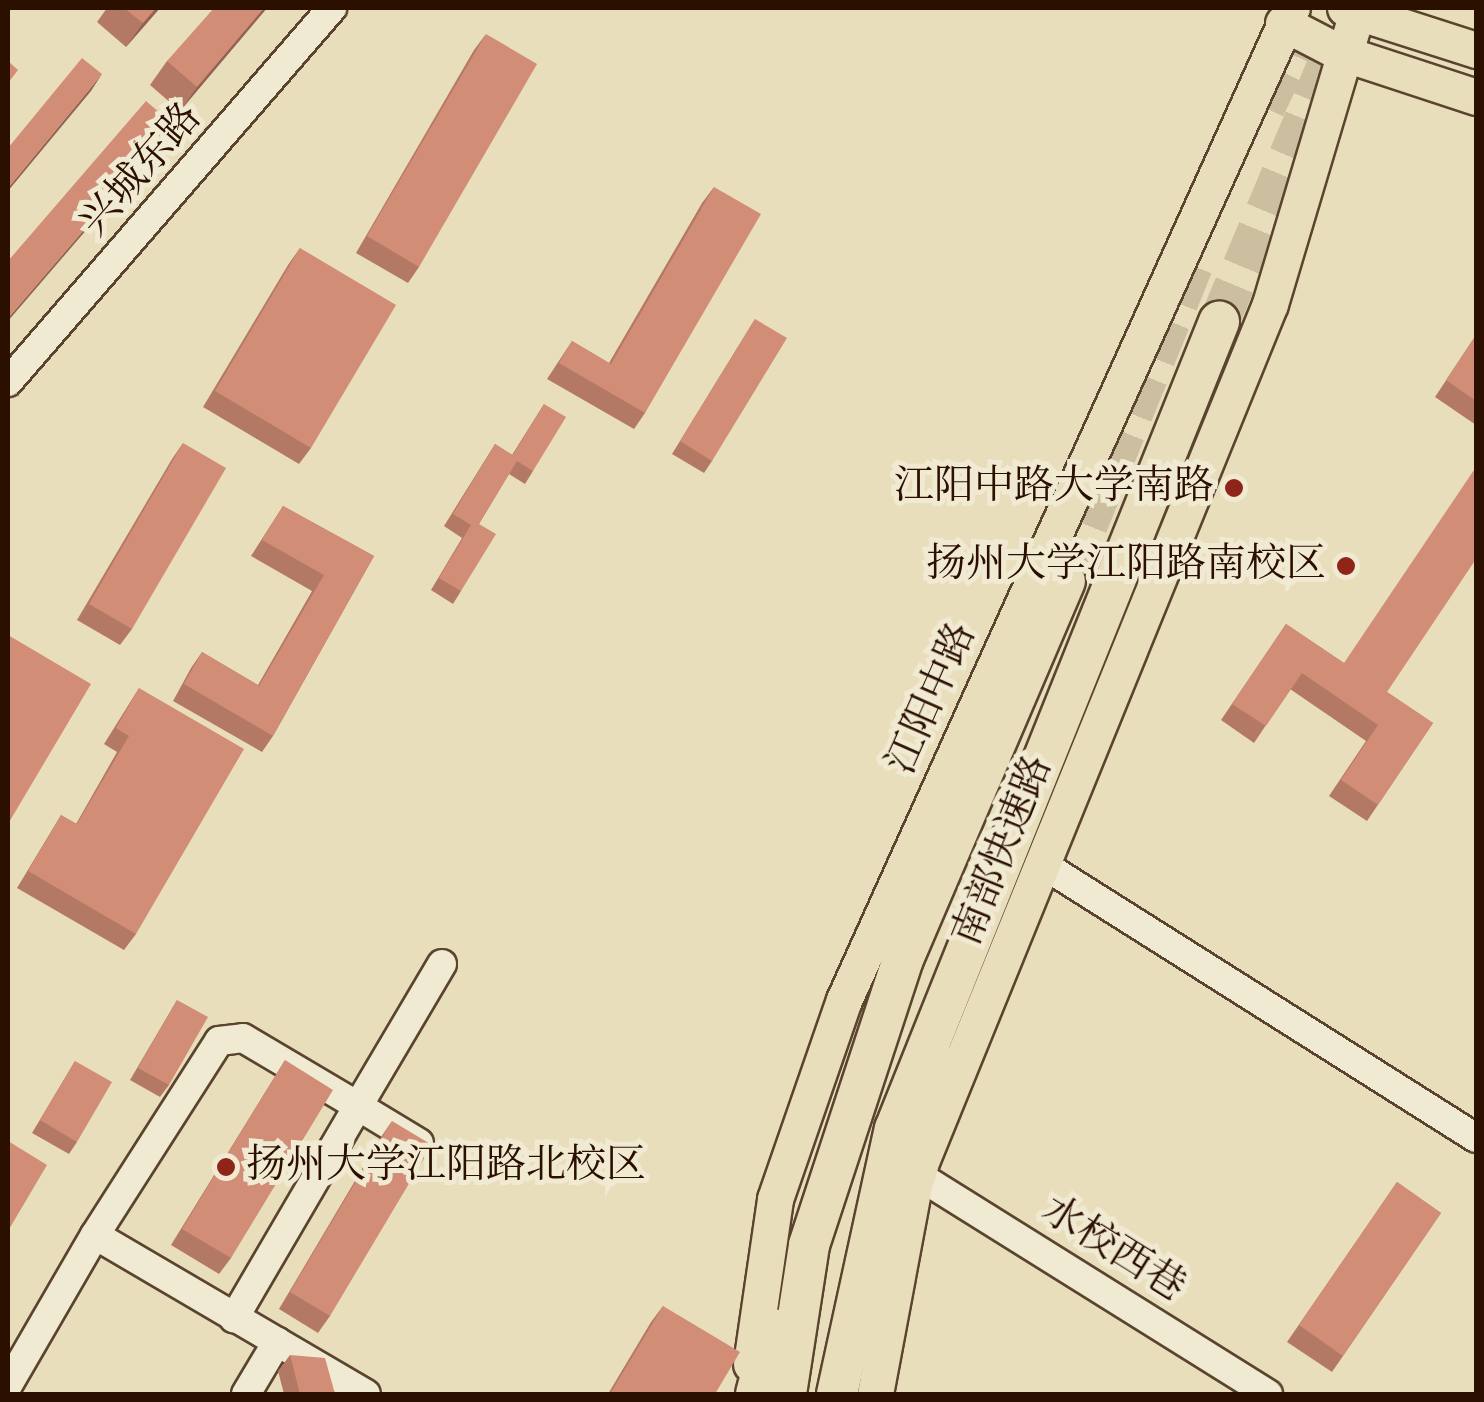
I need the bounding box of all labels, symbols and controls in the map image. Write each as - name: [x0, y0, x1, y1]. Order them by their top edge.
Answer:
- street label: 兴城东路: [71, 95, 213, 247]
- place label: 江阳中路大学南路: [894, 464, 1214, 512]
- marker: 江阳中路大学南路: [1223, 477, 1245, 499]
- place label: 扬州大学江阳路南校区: [926, 542, 1326, 590]
- marker: 扬州大学江阳路南校区: [1335, 555, 1357, 577]
- street label: 江阳中路: [879, 616, 987, 782]
- street label: 南部快速路: [944, 749, 1064, 953]
- place label: 扬州大学江阳路北校区: [246, 1143, 646, 1191]
- marker: 扬州大学江阳路北校区: [215, 1156, 237, 1178]
- street label: 水校西巷: [1032, 1187, 1194, 1313]

